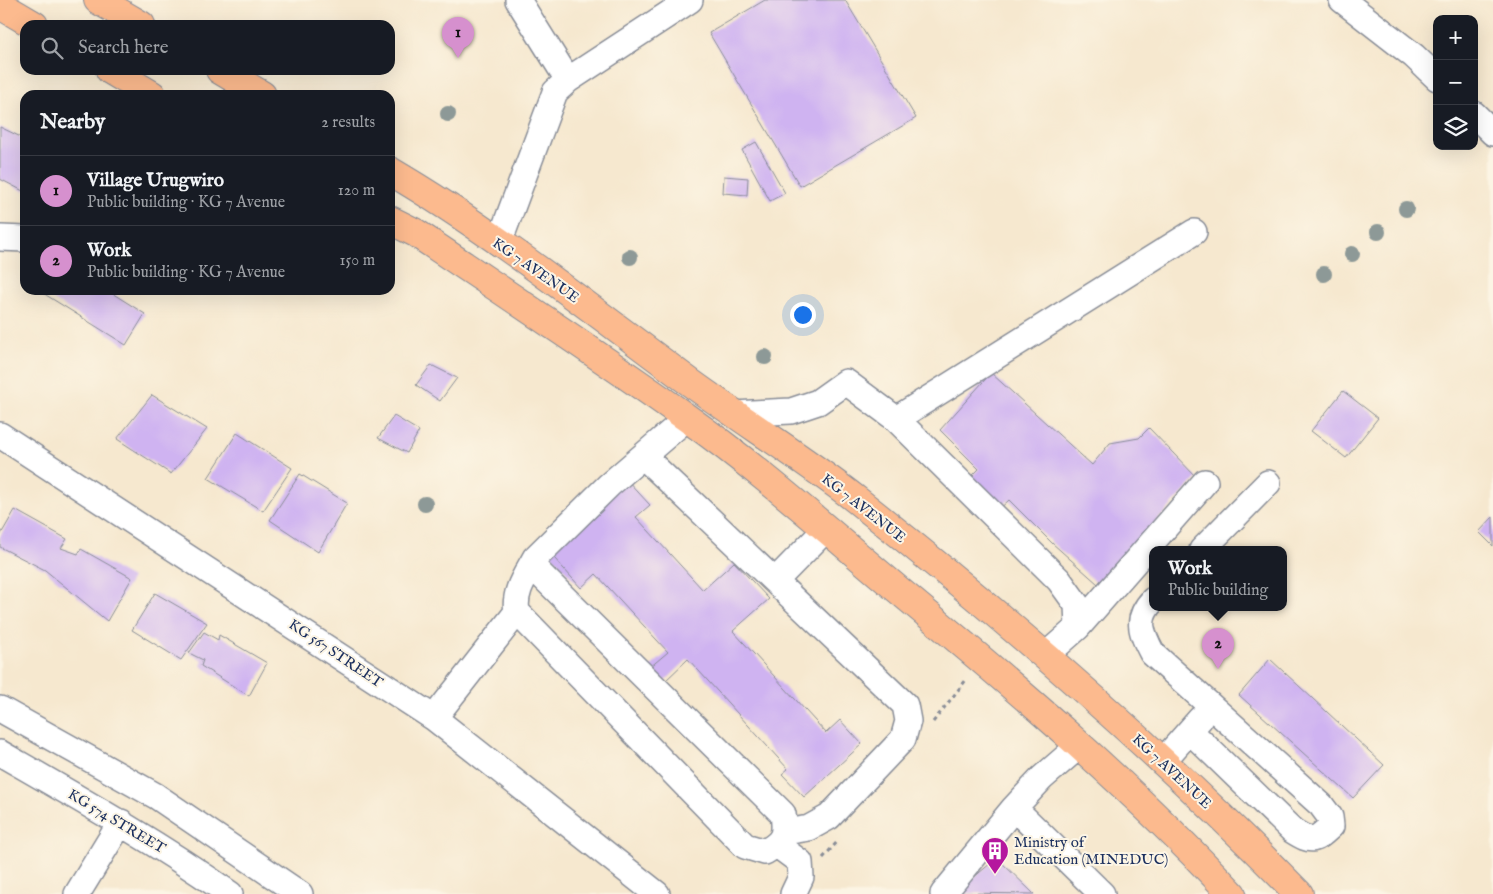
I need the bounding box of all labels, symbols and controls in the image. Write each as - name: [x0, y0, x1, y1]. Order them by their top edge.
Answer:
- map controls: [1433, 15, 1478, 150]
- button: +: [1433, 15, 1478, 60]
- pin: 1: [442, 17, 474, 58]
- search box: [20, 20, 395, 75]
- icon: search: [38, 34, 66, 62]
- text: Search here: [78, 36, 169, 60]
- button: −: [1433, 60, 1478, 105]
- button: layers: [1433, 105, 1478, 150]
- text: Nearby: [40, 109, 105, 136]
- text: 2 results: [321, 113, 375, 133]
- text: Village Urugwiro: [87, 169, 224, 193]
- text: 1: [53, 181, 59, 201]
- text: 120 m: [338, 181, 375, 201]
- text: Public building · KG 7 Avenue: [87, 193, 285, 213]
- street label: KG 7 AVENUE: [489, 233, 583, 307]
- text: Work: [87, 239, 131, 263]
- text: 2: [52, 251, 60, 271]
- text: 150 m: [340, 251, 375, 271]
- text: Public building · KG 7 Avenue: [87, 263, 285, 283]
- your location: [790, 302, 816, 328]
- street label: KG 7 AVENUE: [818, 470, 910, 547]
- popup: [1149, 546, 1287, 611]
- text: Work: [1168, 557, 1212, 581]
- text: Public building: [1168, 581, 1268, 601]
- street label: KG 567 STREET: [285, 615, 386, 692]
- pin: 2: [1202, 628, 1234, 669]
- street label: KG 7 AVENUE: [1128, 730, 1215, 813]
- street label: KG 574 STREET: [65, 785, 169, 858]
- place label: Ministry of Education (MINEDUC): [1014, 833, 1168, 869]
- building icon: Ministry of Education (MINEDUC): [980, 836, 1010, 875]

